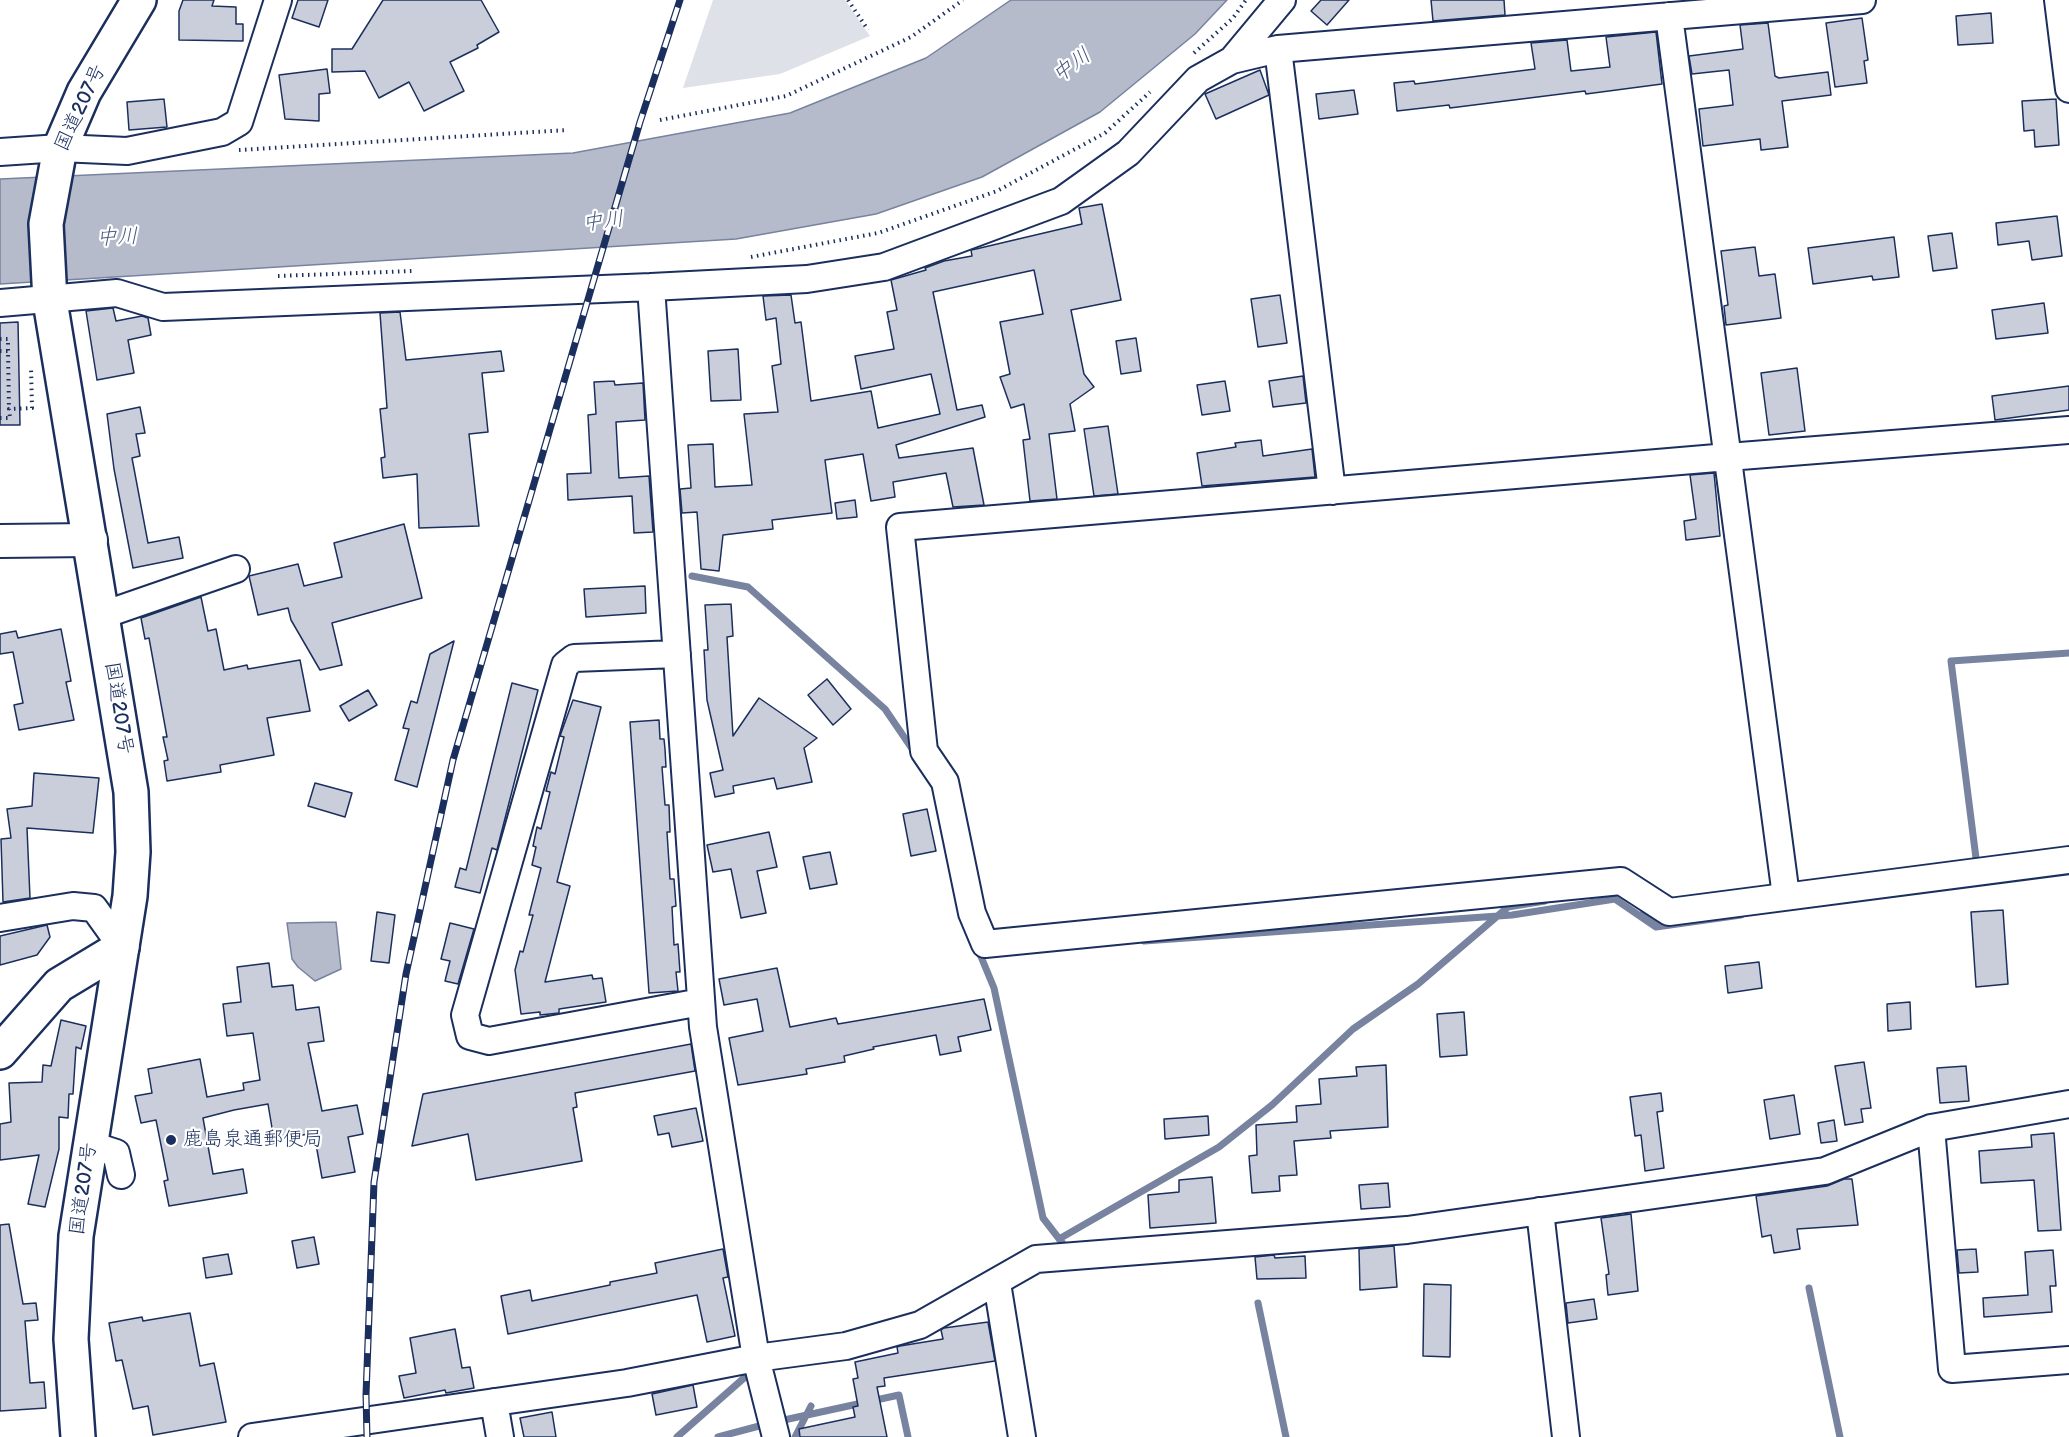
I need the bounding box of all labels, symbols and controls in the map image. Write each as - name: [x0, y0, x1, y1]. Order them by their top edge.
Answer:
- water label: 中川: [1048, 43, 1096, 89]
- street label: 国道207号: [50, 61, 112, 155]
- water label: 中川: [581, 207, 625, 237]
- water label: 中川: [96, 225, 138, 251]
- street label: 国道207号: [99, 660, 137, 756]
- place label: 鹿島泉通郵便局: [183, 1128, 323, 1152]
- marker: 鹿島泉通郵便局: [164, 1133, 178, 1147]
- street label: 国道207号: [66, 1141, 102, 1237]

